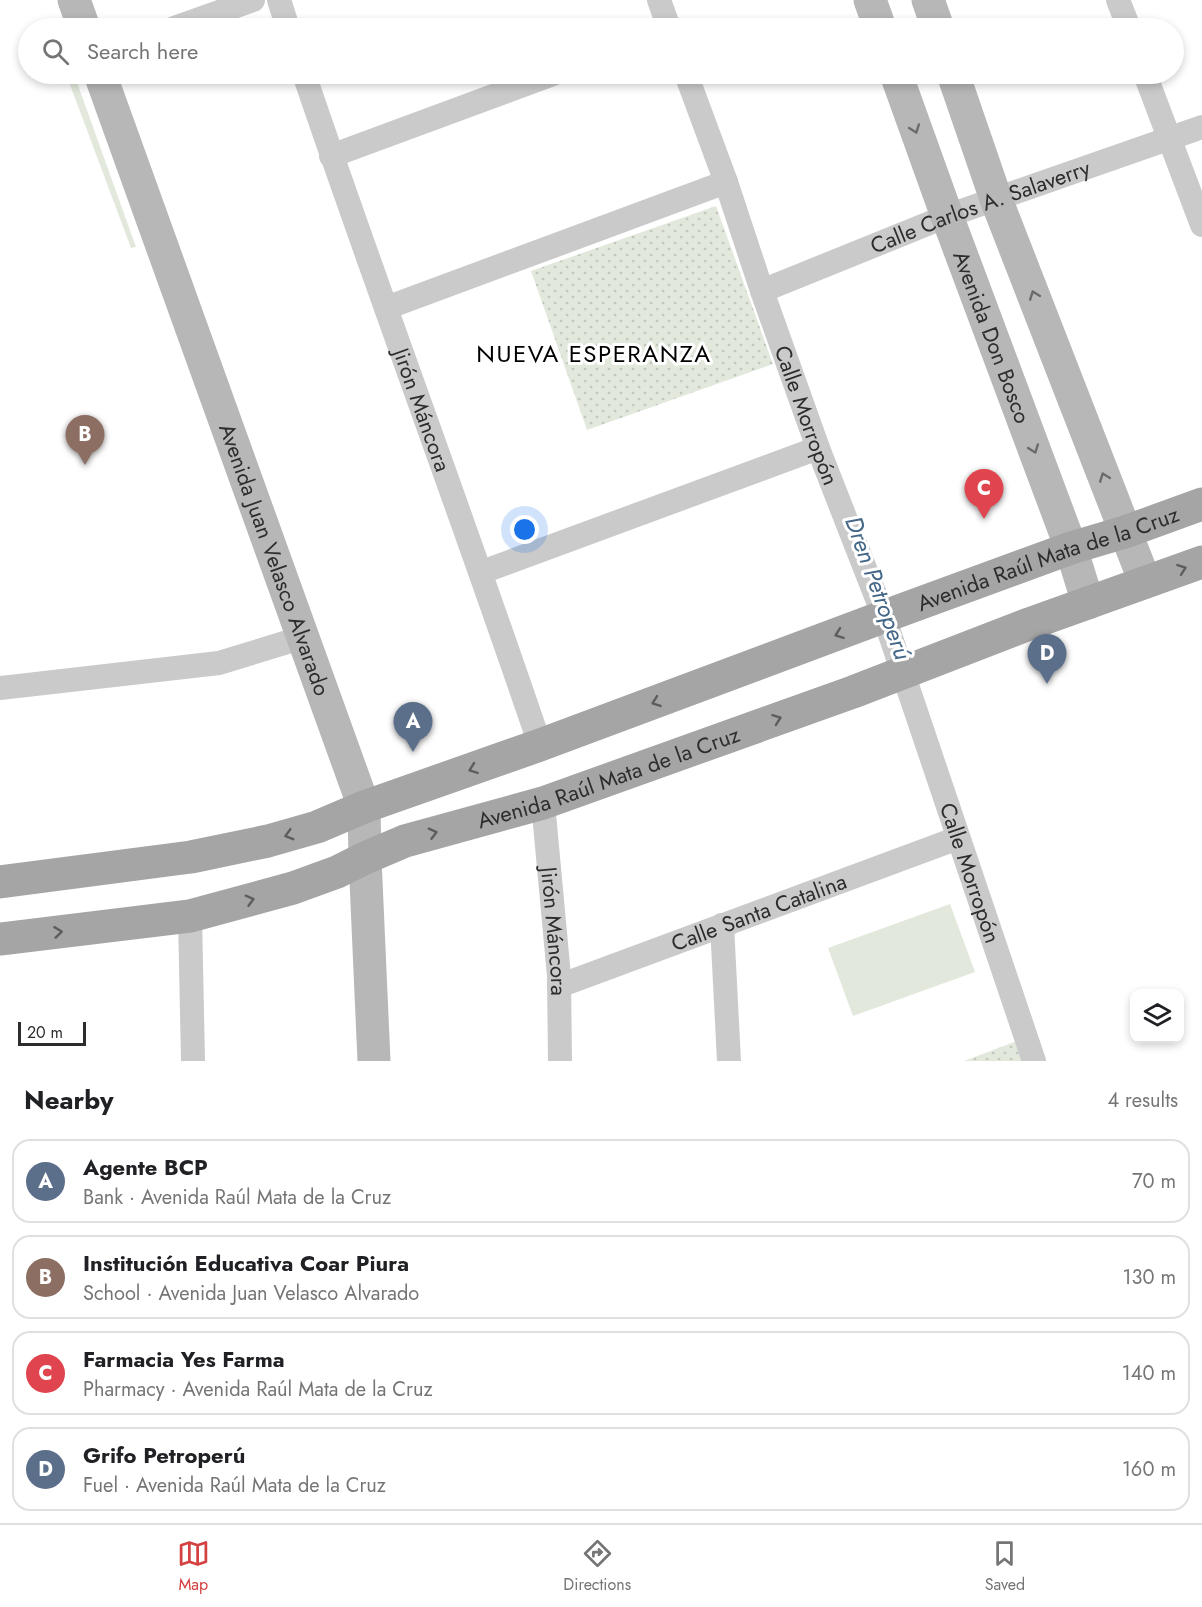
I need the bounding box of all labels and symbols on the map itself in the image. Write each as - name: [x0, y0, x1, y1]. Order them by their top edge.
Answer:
- one-way arrow: [908, 123, 921, 133]
- street label: Calle Carlos A. Salaverry: [865, 151, 1095, 262]
- street label: Avenida Don Bosco: [945, 246, 1039, 428]
- one-way arrow: [1028, 291, 1041, 301]
- district label: NUEVA ESPERANZA: [476, 336, 712, 371]
- street label: Jirón Máncora: [384, 341, 459, 476]
- street label: Calle Morropón: [767, 341, 847, 490]
- pin: B: [66, 416, 104, 465]
- street label: Avenida Juan Velasco Alvarado: [211, 419, 339, 700]
- one-way arrow: [1027, 443, 1039, 454]
- pin: C: [964, 470, 1004, 519]
- one-way arrow: [1098, 473, 1111, 483]
- street label: Avenida Raúl Mata de la Cruz: [912, 498, 1183, 619]
- water label: Dren Petroperú: [836, 511, 921, 664]
- your location: [510, 515, 539, 544]
- one-way arrow: [1176, 563, 1187, 576]
- one-way arrow: [834, 626, 844, 639]
- pin: D: [1028, 634, 1066, 684]
- one-way arrow: [651, 694, 662, 707]
- pin: A: [394, 702, 432, 752]
- one-way arrow: [771, 714, 782, 727]
- street label: Avenida Raúl Mata de la Cruz: [474, 718, 744, 836]
- one-way arrow: [468, 761, 479, 774]
- street label: Calle Morropón: [932, 798, 1009, 947]
- one-way arrow: [285, 828, 295, 840]
- one-way arrow: [427, 828, 437, 840]
- street label: Jirón Máncora: [533, 863, 575, 996]
- street label: Calle Santa Catalina: [666, 865, 851, 959]
- one-way arrow: [245, 894, 255, 907]
- one-way arrow: [54, 926, 63, 938]
- scale bar: [18, 1019, 86, 1046]

